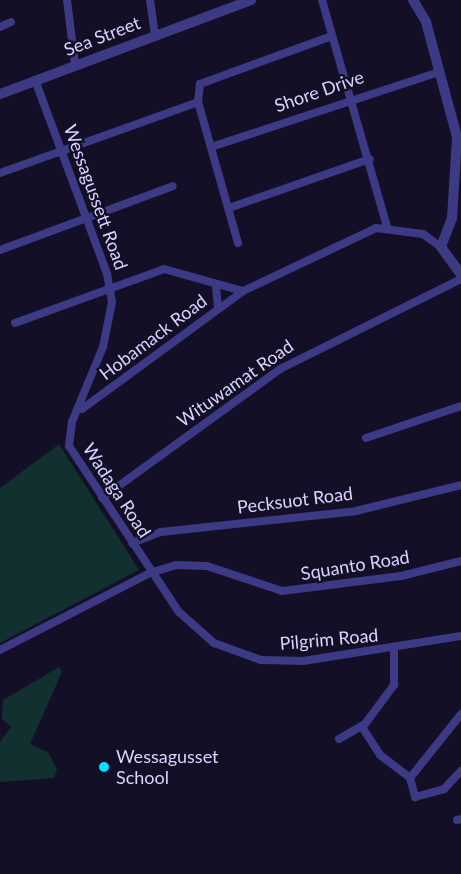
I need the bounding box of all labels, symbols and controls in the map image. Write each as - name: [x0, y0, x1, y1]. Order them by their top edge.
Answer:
- street label: Sea Street: [61, 12, 143, 60]
- street label: Shore Drive: [271, 66, 367, 116]
- street label: Wessagussett Road: [60, 121, 132, 273]
- street label: Hobamack Road: [95, 290, 211, 384]
- street label: Wituwamat Road: [173, 335, 297, 431]
- street label: Wadaga Road: [78, 439, 156, 541]
- street label: Pecksuot Road: [236, 482, 354, 518]
- street label: Squanto Road: [299, 546, 411, 584]
- street label: Pilgrim Road: [279, 624, 379, 654]
- place label: Wessagusset School: [116, 746, 219, 789]
- marker: Wessagusset School: [97, 760, 111, 774]

